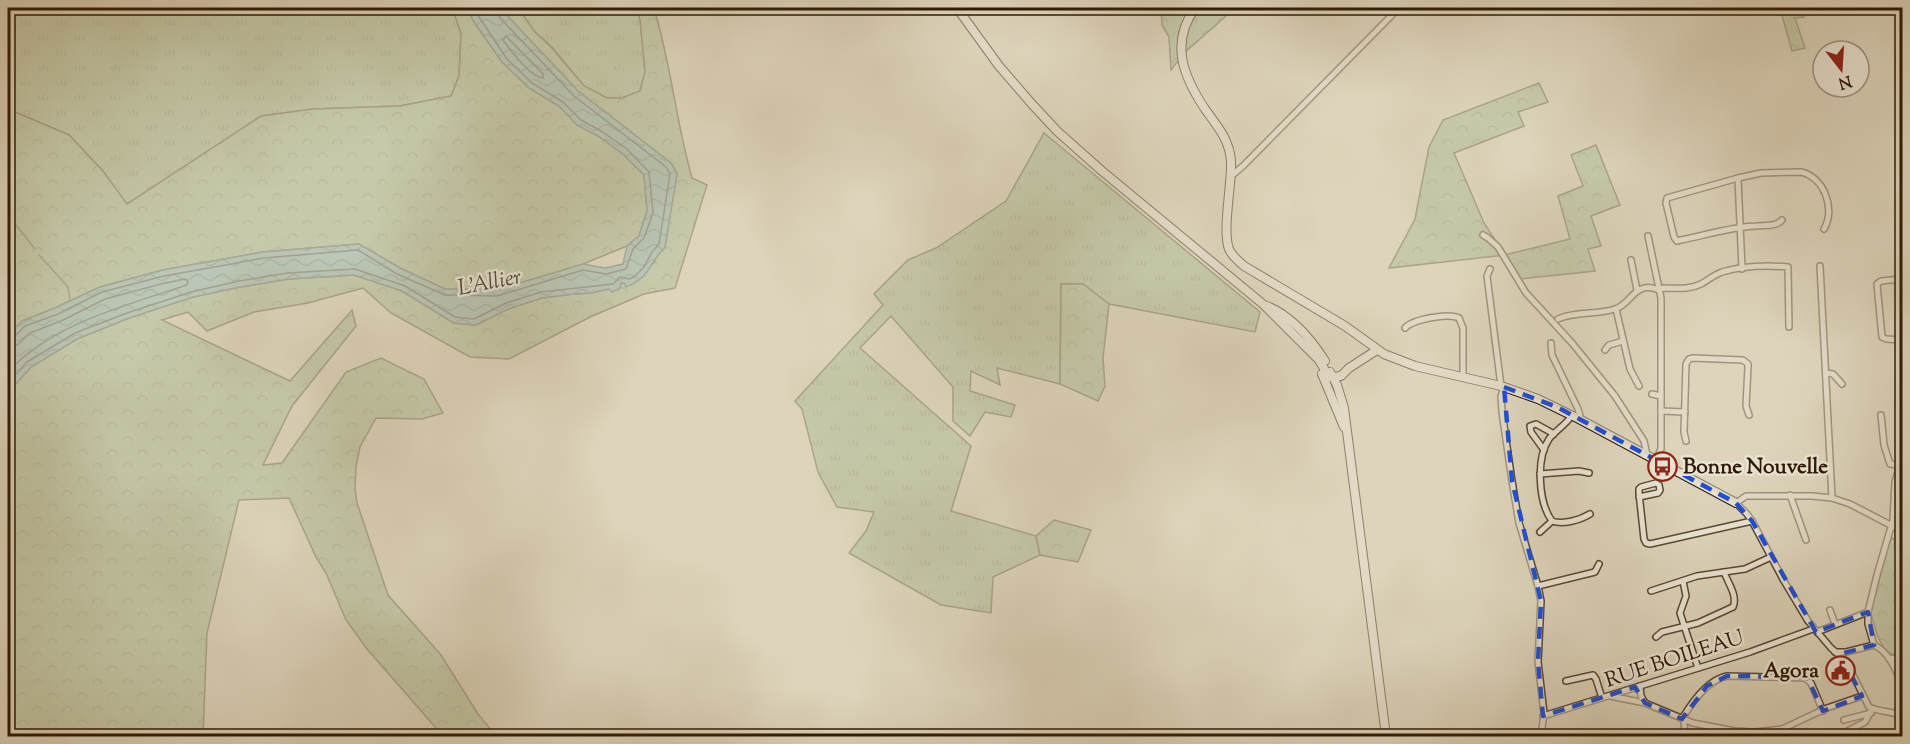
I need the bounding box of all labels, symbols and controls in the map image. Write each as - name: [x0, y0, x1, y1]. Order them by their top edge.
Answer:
- north arrow: [1811, 39, 1871, 99]
- text: N: [1835, 68, 1854, 94]
- water label: L'Allier: [455, 262, 525, 306]
- bus stop icon: Bonne Nouvelle: [1646, 450, 1678, 482]
- place label: Bonne Nouvelle: [1683, 453, 1828, 483]
- street label: RUE BOILEAU: [1601, 623, 1748, 696]
- public building icon: Agora: [1824, 654, 1856, 686]
- place label: Agora: [1763, 657, 1819, 687]

